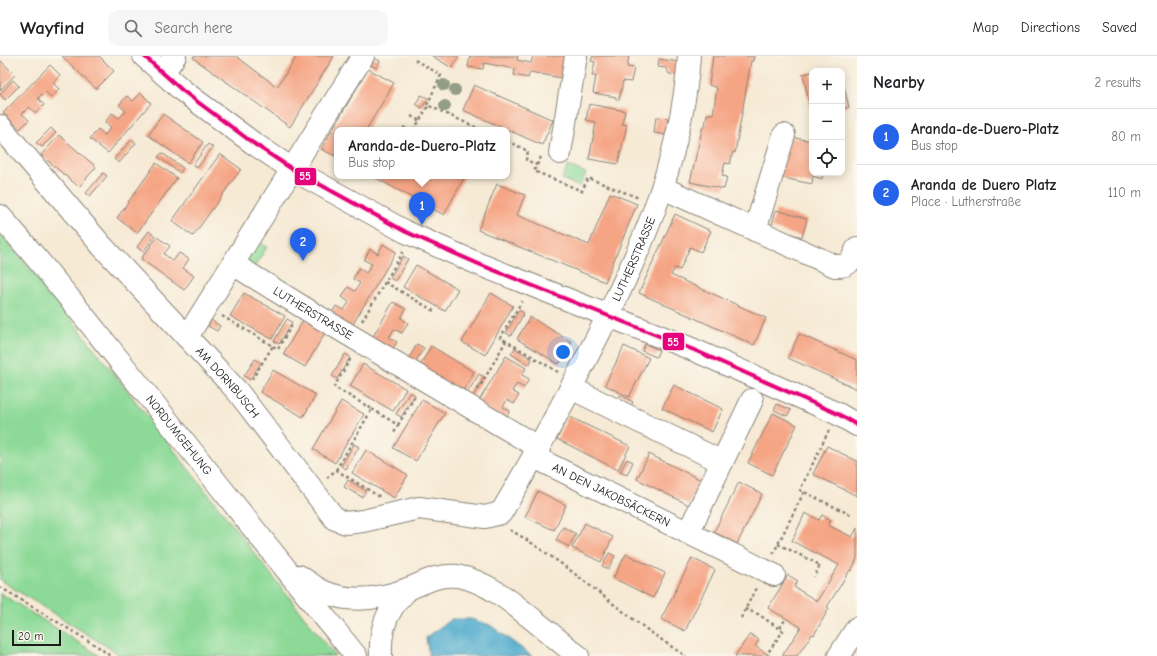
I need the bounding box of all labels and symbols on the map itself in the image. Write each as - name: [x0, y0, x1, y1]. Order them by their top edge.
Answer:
- line badge: 55: [294, 167, 317, 186]
- text: 55: [299, 170, 311, 183]
- pin: 1: [409, 192, 435, 225]
- street label: LUTHERSTRASSE: [609, 215, 658, 304]
- pin: 2: [290, 228, 316, 261]
- street label: LUTHERSTRASSE: [271, 284, 356, 343]
- line badge: 55: [662, 332, 685, 351]
- text: 55: [667, 336, 679, 349]
- your location: [553, 342, 573, 362]
- street label: AM DORNBUSCH: [193, 344, 262, 421]
- street label: NORDUMGEHUNG: [143, 392, 215, 478]
- street label: AN DEN JAKOBSÄCKERN: [550, 460, 672, 530]
- scale bar: [12, 628, 61, 647]

